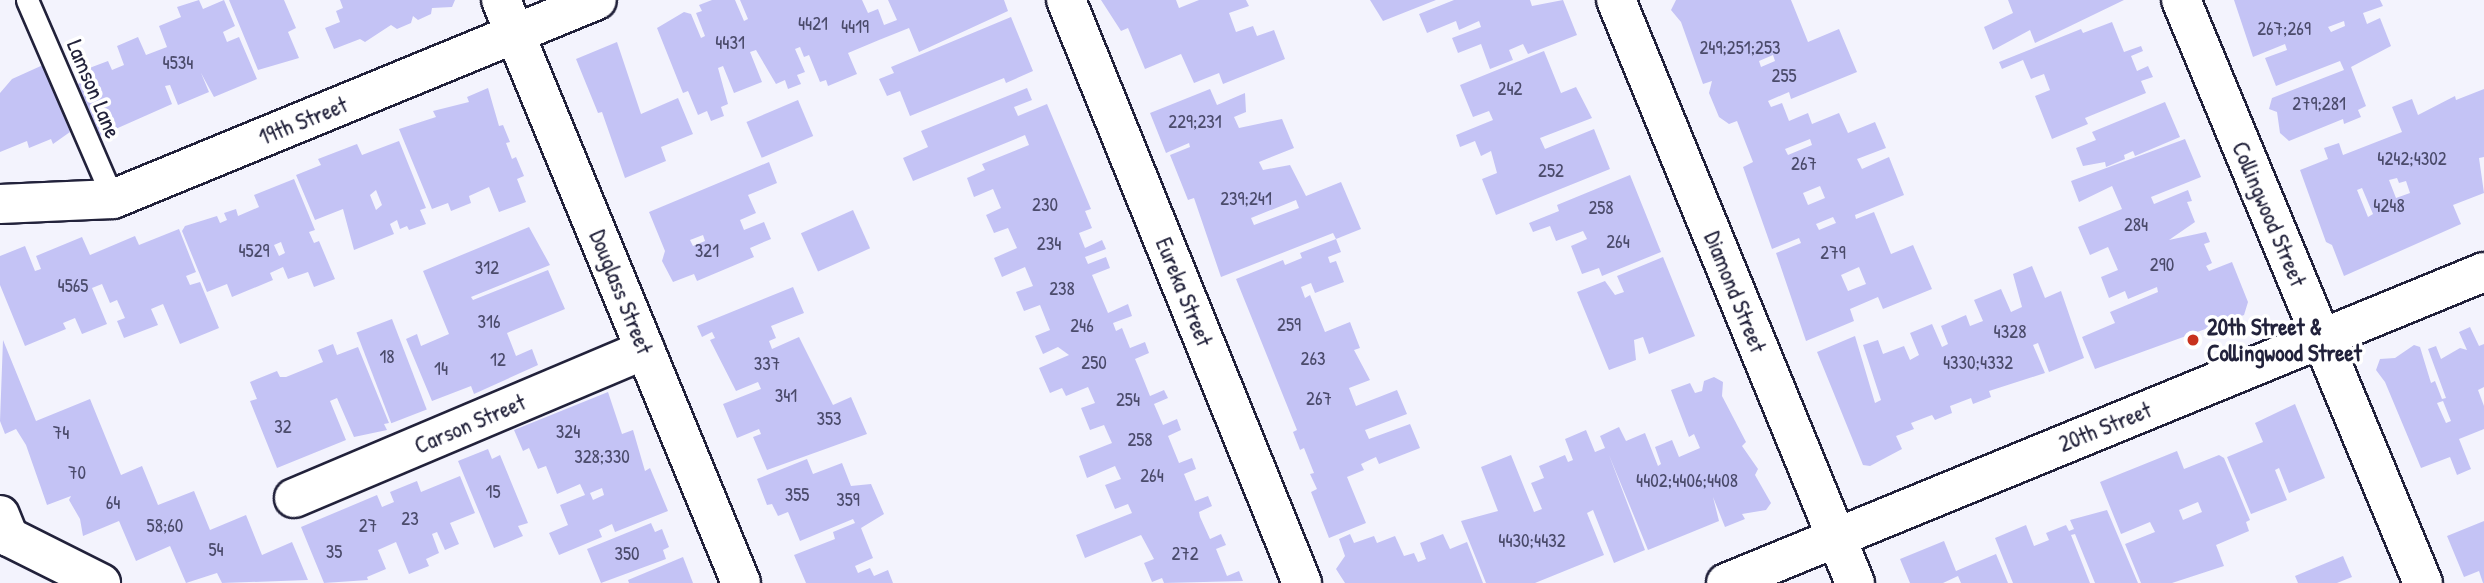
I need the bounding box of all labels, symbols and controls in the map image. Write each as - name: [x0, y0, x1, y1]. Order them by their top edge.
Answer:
- house number: 4421: [798, 13, 828, 35]
- house number: 4419: [841, 16, 869, 38]
- house number: 267;269: [2257, 18, 2311, 40]
- house number: 4431: [715, 32, 745, 54]
- street label: Lamson Lane: [61, 36, 127, 142]
- house number: 249;251;253: [1699, 37, 1781, 59]
- house number: 4534: [163, 52, 193, 74]
- house number: 255: [1772, 65, 1796, 87]
- house number: 242: [1498, 78, 1522, 100]
- street label: 19th Street: [255, 91, 351, 151]
- house number: 279;281: [2292, 93, 2346, 115]
- house number: 229;231: [1168, 111, 1222, 133]
- street label: Collingwood Street: [2226, 137, 2312, 291]
- house number: 4242;4302: [2377, 148, 2447, 170]
- house number: 267: [1791, 153, 1817, 175]
- house number: 252: [1538, 160, 1564, 182]
- house number: 239;241: [1220, 188, 1272, 210]
- house number: 230: [1032, 194, 1058, 216]
- house number: 4248: [2373, 195, 2405, 217]
- house number: 258: [1588, 197, 1614, 219]
- house number: 284: [2124, 214, 2148, 236]
- street label: Douglass Street: [584, 226, 658, 358]
- street label: Diamond Street: [1698, 227, 1772, 357]
- house number: 264: [1606, 231, 1630, 253]
- house number: 234: [1037, 233, 1061, 255]
- street label: Eureka Street: [1150, 234, 1218, 350]
- house number: 4529: [238, 240, 270, 262]
- house number: 321: [695, 240, 719, 262]
- house number: 279: [1820, 242, 1846, 264]
- house number: 290: [2150, 254, 2174, 276]
- house number: 312: [475, 257, 499, 279]
- house number: 4565: [58, 275, 88, 297]
- house number: 238: [1049, 278, 1075, 300]
- house number: 316: [478, 311, 500, 333]
- place label: 20th Street & Collingwood Street: [2207, 313, 2362, 367]
- house number: 259: [1277, 314, 1301, 336]
- house number: 246: [1070, 315, 1094, 337]
- house number: 4328: [1994, 321, 2026, 343]
- marker: 20th Street & Collingwood Street: [2185, 332, 2201, 348]
- house number: 18: [379, 346, 395, 368]
- house number: 263: [1301, 348, 1325, 370]
- house number: 12: [490, 349, 506, 371]
- house number: 250: [1081, 352, 1107, 374]
- house number: 4330;4332: [1943, 352, 2013, 374]
- house number: 337: [754, 353, 780, 375]
- house number: 14: [434, 358, 448, 380]
- house number: 341: [775, 385, 797, 407]
- street label: Carson Street: [410, 388, 530, 460]
- house number: 267: [1306, 388, 1332, 410]
- house number: 254: [1116, 389, 1140, 411]
- street label: 20th Street: [2055, 396, 2155, 458]
- house number: 353: [816, 408, 842, 430]
- house number: 32: [274, 416, 292, 438]
- house number: 324: [556, 421, 580, 443]
- house number: 74: [53, 422, 69, 444]
- house number: 258: [1127, 429, 1153, 451]
- house number: 328;330: [574, 446, 630, 468]
- house number: 70: [68, 462, 86, 484]
- house number: 264: [1140, 465, 1164, 487]
- house number: 4402;4406;4408: [1636, 470, 1738, 492]
- house number: 15: [486, 481, 500, 503]
- house number: 355: [785, 484, 809, 506]
- house number: 359: [836, 489, 860, 511]
- house number: 64: [106, 492, 120, 514]
- house number: 23: [401, 508, 419, 530]
- house number: 58;60: [147, 515, 183, 537]
- house number: 27: [359, 515, 377, 537]
- house number: 4430;4432: [1498, 530, 1566, 552]
- house number: 54: [208, 539, 224, 561]
- house number: 35: [326, 541, 342, 563]
- house number: 350: [614, 543, 640, 565]
- house number: 272: [1171, 543, 1199, 565]

